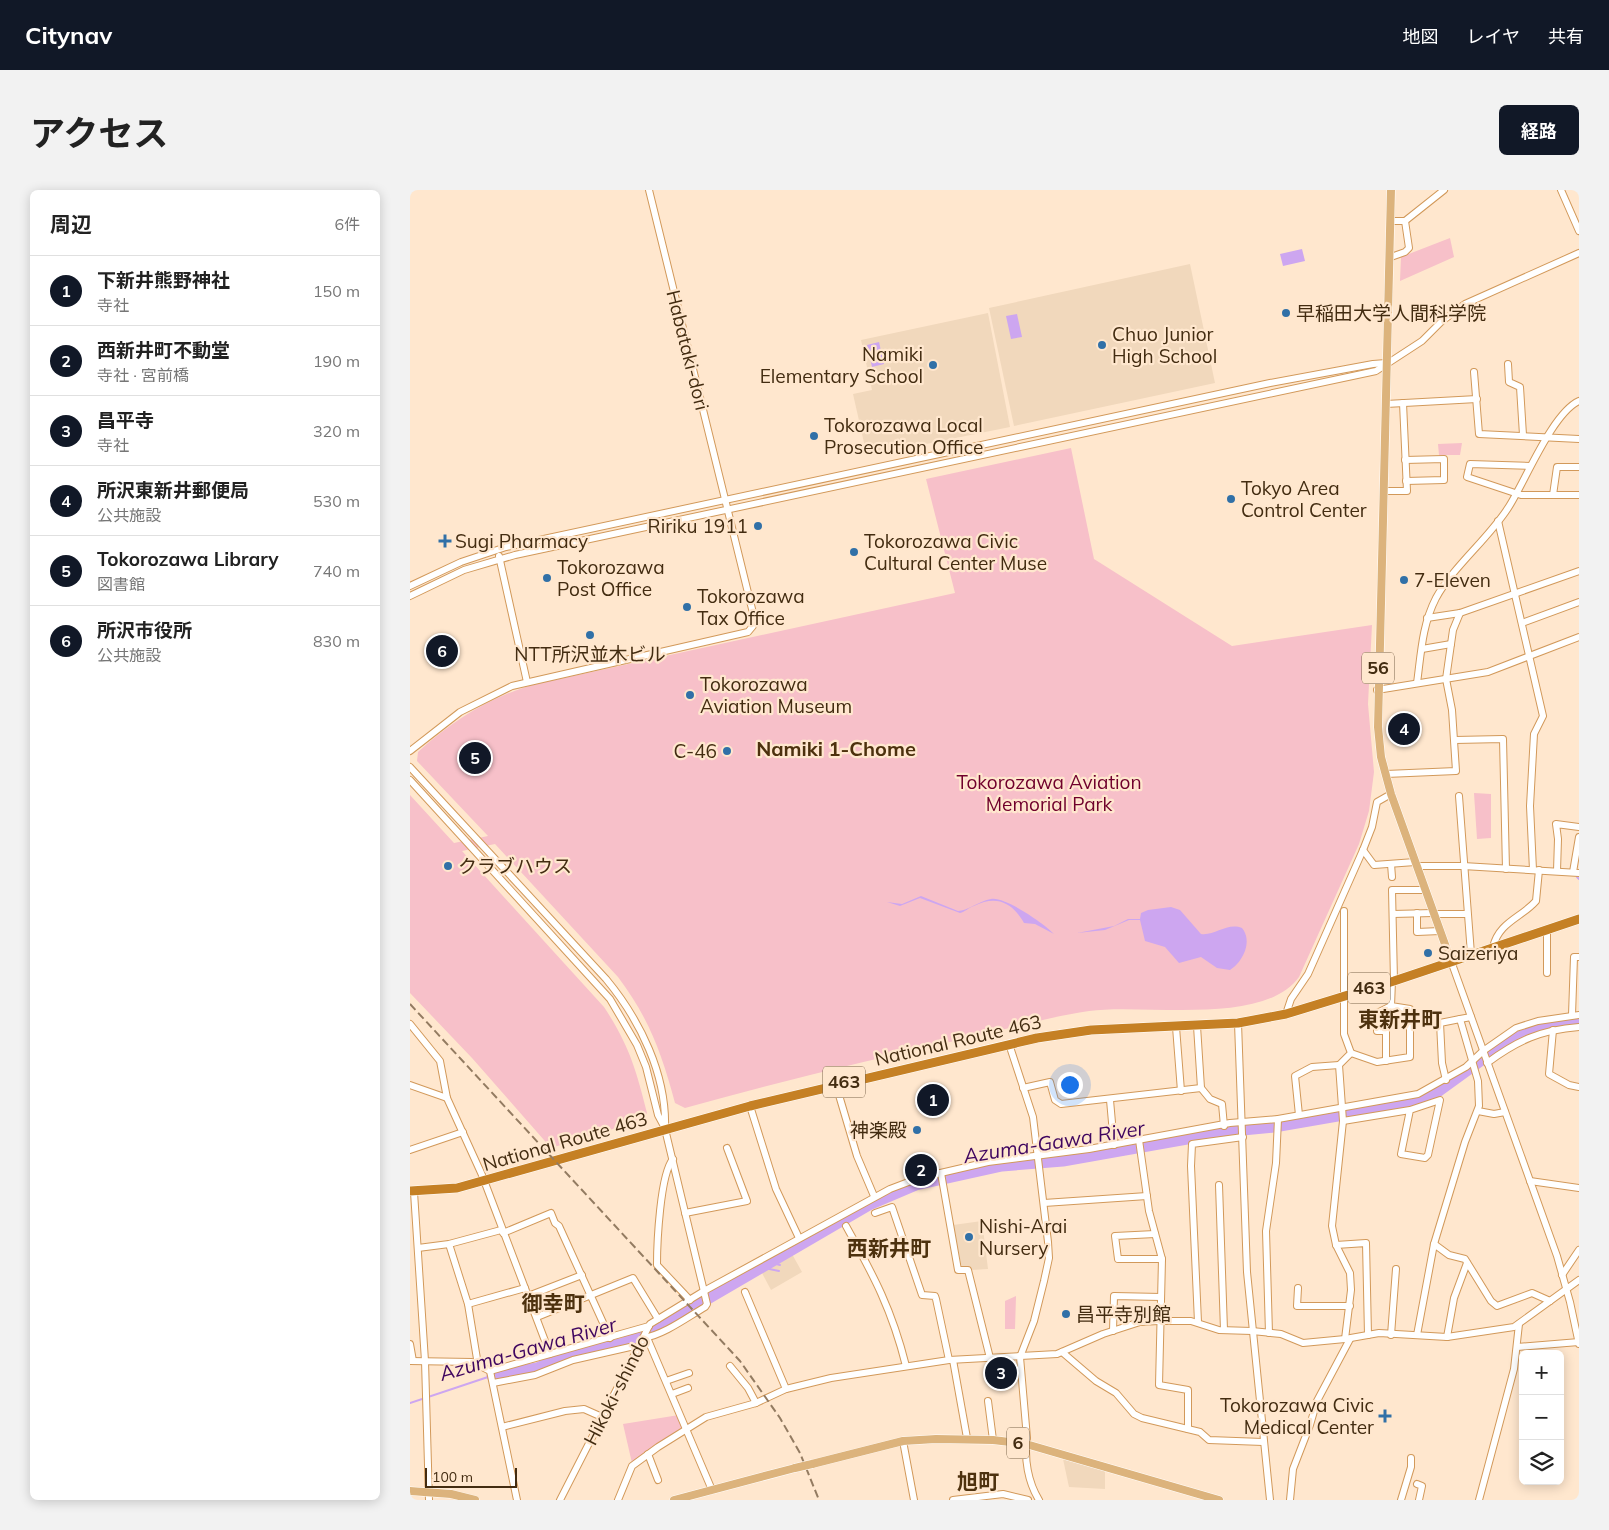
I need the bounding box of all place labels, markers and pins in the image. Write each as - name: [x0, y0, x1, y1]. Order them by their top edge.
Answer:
- place label: 早稲田大学人間科学院: [1296, 301, 1486, 325]
- marker: 早稲田大学人間科学院: [1280, 307, 1292, 319]
- place label: Chuo Junior High School: [1112, 322, 1217, 368]
- marker: Chuo Junior High School: [1096, 339, 1108, 351]
- place label: Namiki Elementary School: [760, 342, 923, 388]
- marker: Namiki Elementary School: [927, 359, 939, 371]
- place label: Tokorozawa Local Prosecution Office: [824, 413, 983, 459]
- marker: Tokorozawa Local Prosecution Office: [808, 430, 820, 442]
- place label: Tokyo Area Control Center: [1241, 476, 1367, 522]
- marker: Tokyo Area Control Center: [1225, 493, 1237, 505]
- place label: Ririku 1911: [648, 514, 748, 538]
- marker: Ririku 1911: [752, 520, 764, 532]
- place label: Sugi Pharmacy: [455, 529, 588, 553]
- place label: Tokorozawa Civic Cultural Center Muse: [864, 529, 1047, 575]
- marker: Sugi Pharmacy: [439, 535, 451, 547]
- marker: Tokorozawa Civic Cultural Center Muse: [848, 546, 860, 558]
- place label: Tokorozawa Post Office: [557, 555, 665, 601]
- place label: 7-Eleven: [1414, 568, 1491, 592]
- marker: Tokorozawa Post Office: [541, 572, 553, 584]
- marker: 7-Eleven: [1398, 574, 1410, 586]
- place label: Tokorozawa Tax Office: [697, 584, 805, 630]
- marker: Tokorozawa Tax Office: [681, 601, 693, 613]
- marker: NTT所沢並木ビル: [584, 629, 596, 641]
- pin: 6: [426, 632, 458, 670]
- place label: NTT所沢並木ビル: [514, 642, 666, 666]
- place label: Tokorozawa Aviation Museum: [700, 672, 852, 718]
- marker: Tokorozawa Aviation Museum: [684, 689, 696, 701]
- pin: 4: [1388, 710, 1420, 748]
- pin: 5: [459, 739, 491, 777]
- place label: C-46: [674, 739, 717, 763]
- marker: C-46: [721, 745, 733, 757]
- place label: クラブハウス: [458, 854, 572, 878]
- marker: クラブハウス: [442, 860, 454, 872]
- place label: Saizeriya: [1438, 941, 1518, 965]
- marker: Saizeriya: [1422, 947, 1434, 959]
- pin: 1: [917, 1081, 949, 1119]
- place label: 神楽殿: [850, 1118, 907, 1142]
- marker: 神楽殿: [911, 1124, 923, 1136]
- pin: 2: [905, 1151, 937, 1189]
- place label: Nishi-Arai Nursery: [979, 1214, 1067, 1260]
- marker: Nishi-Arai Nursery: [963, 1231, 975, 1243]
- place label: 昌平寺別館: [1076, 1302, 1171, 1326]
- marker: 昌平寺別館: [1060, 1308, 1072, 1320]
- pin: 3: [985, 1354, 1017, 1392]
- place label: Tokorozawa Civic Medical Center: [1220, 1393, 1374, 1439]
- marker: Tokorozawa Civic Medical Center: [1378, 1409, 1392, 1423]

